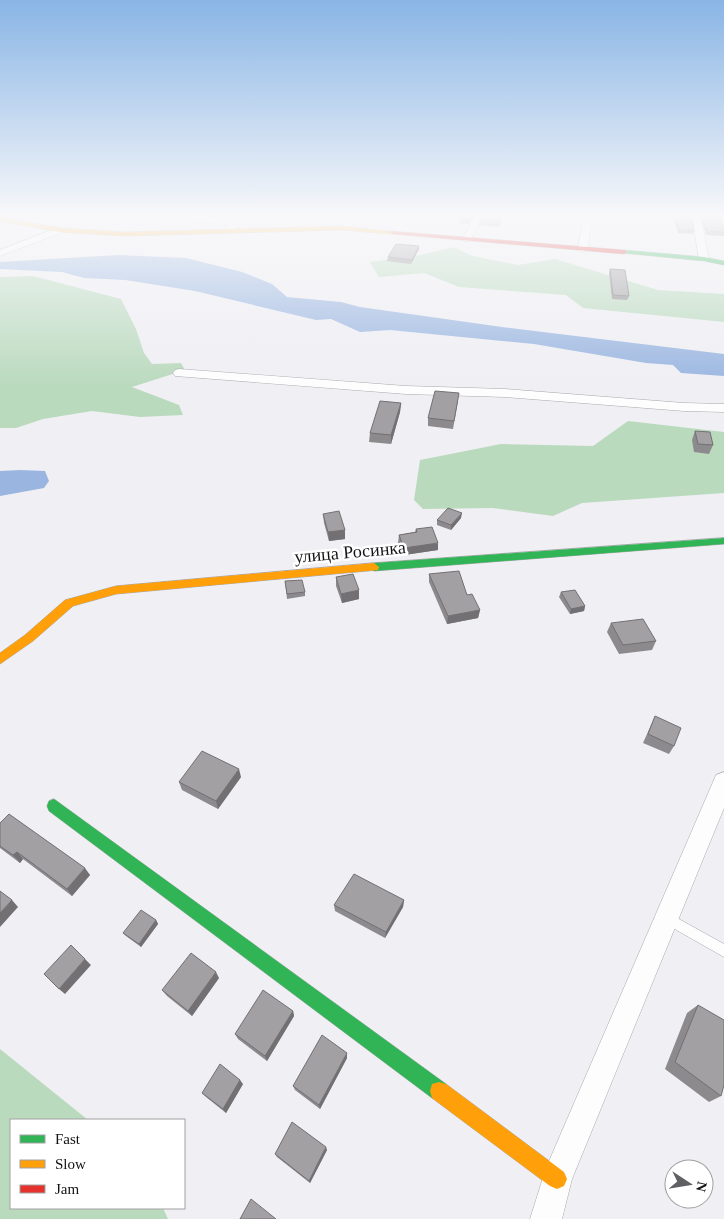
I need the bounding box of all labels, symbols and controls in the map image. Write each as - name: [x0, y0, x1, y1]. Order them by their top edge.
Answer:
- street label: улица Росинка: [293, 537, 407, 567]
- legend: [10, 1119, 185, 1209]
- text: Fast: [55, 1131, 81, 1147]
- text: Slow: [55, 1156, 86, 1172]
- north arrow: [664, 1159, 714, 1209]
- text: N: [693, 1180, 710, 1193]
- text: Jam: [55, 1181, 79, 1197]

